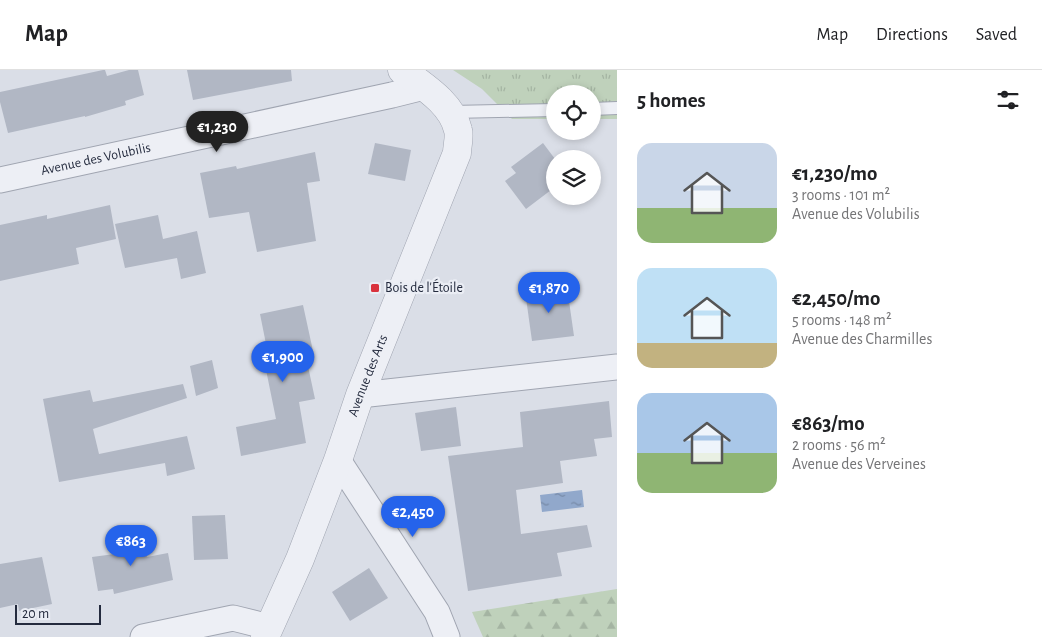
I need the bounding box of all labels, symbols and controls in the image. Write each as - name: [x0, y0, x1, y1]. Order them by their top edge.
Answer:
- text: Map: [25, 22, 68, 46]
- text: Map: [817, 26, 848, 44]
- text: Directions: [876, 26, 948, 44]
- text: Saved: [976, 26, 1017, 44]
- map controls: [546, 85, 601, 205]
- button: locate: [546, 85, 601, 140]
- icon: filters: [994, 86, 1022, 114]
- text: 5 homes: [637, 90, 706, 111]
- pin: €1,230: [176, 111, 258, 153]
- text: €1,230: [197, 119, 237, 135]
- street label: Avenue des Volubilis: [40, 141, 152, 178]
- button: layers: [546, 150, 601, 205]
- icon: home: [677, 163, 737, 223]
- text: €1,230/mo: [792, 163, 877, 184]
- text: 3 rooms · 101 m²: [792, 187, 890, 203]
- text: Avenue des Volubilis: [792, 206, 920, 222]
- pin: €1,870: [508, 272, 590, 314]
- place label: Bois de l'Étoile: [385, 278, 463, 295]
- text: €1,870: [529, 280, 569, 296]
- marker: Bois de l'Étoile: [369, 282, 381, 294]
- icon: home: [677, 288, 737, 348]
- text: €2,450/mo: [792, 288, 880, 309]
- text: 5 rooms · 148 m²: [792, 312, 892, 328]
- text: Avenue des Charmilles: [792, 331, 932, 347]
- street label: Avenue des Arts: [346, 333, 390, 418]
- pin: €1,900: [242, 340, 324, 383]
- text: €1,900: [262, 349, 304, 365]
- icon: home: [677, 413, 737, 473]
- text: €863/mo: [792, 413, 865, 434]
- text: 2 rooms · 56 m²: [792, 437, 886, 453]
- text: Avenue des Verveines: [792, 456, 926, 472]
- pin: €2,450: [372, 496, 454, 538]
- text: €2,450: [392, 504, 434, 520]
- pin: €863: [101, 524, 161, 567]
- text: €863: [116, 533, 146, 549]
- scale bar: [15, 602, 101, 625]
- text: 20 m: [22, 607, 49, 621]

